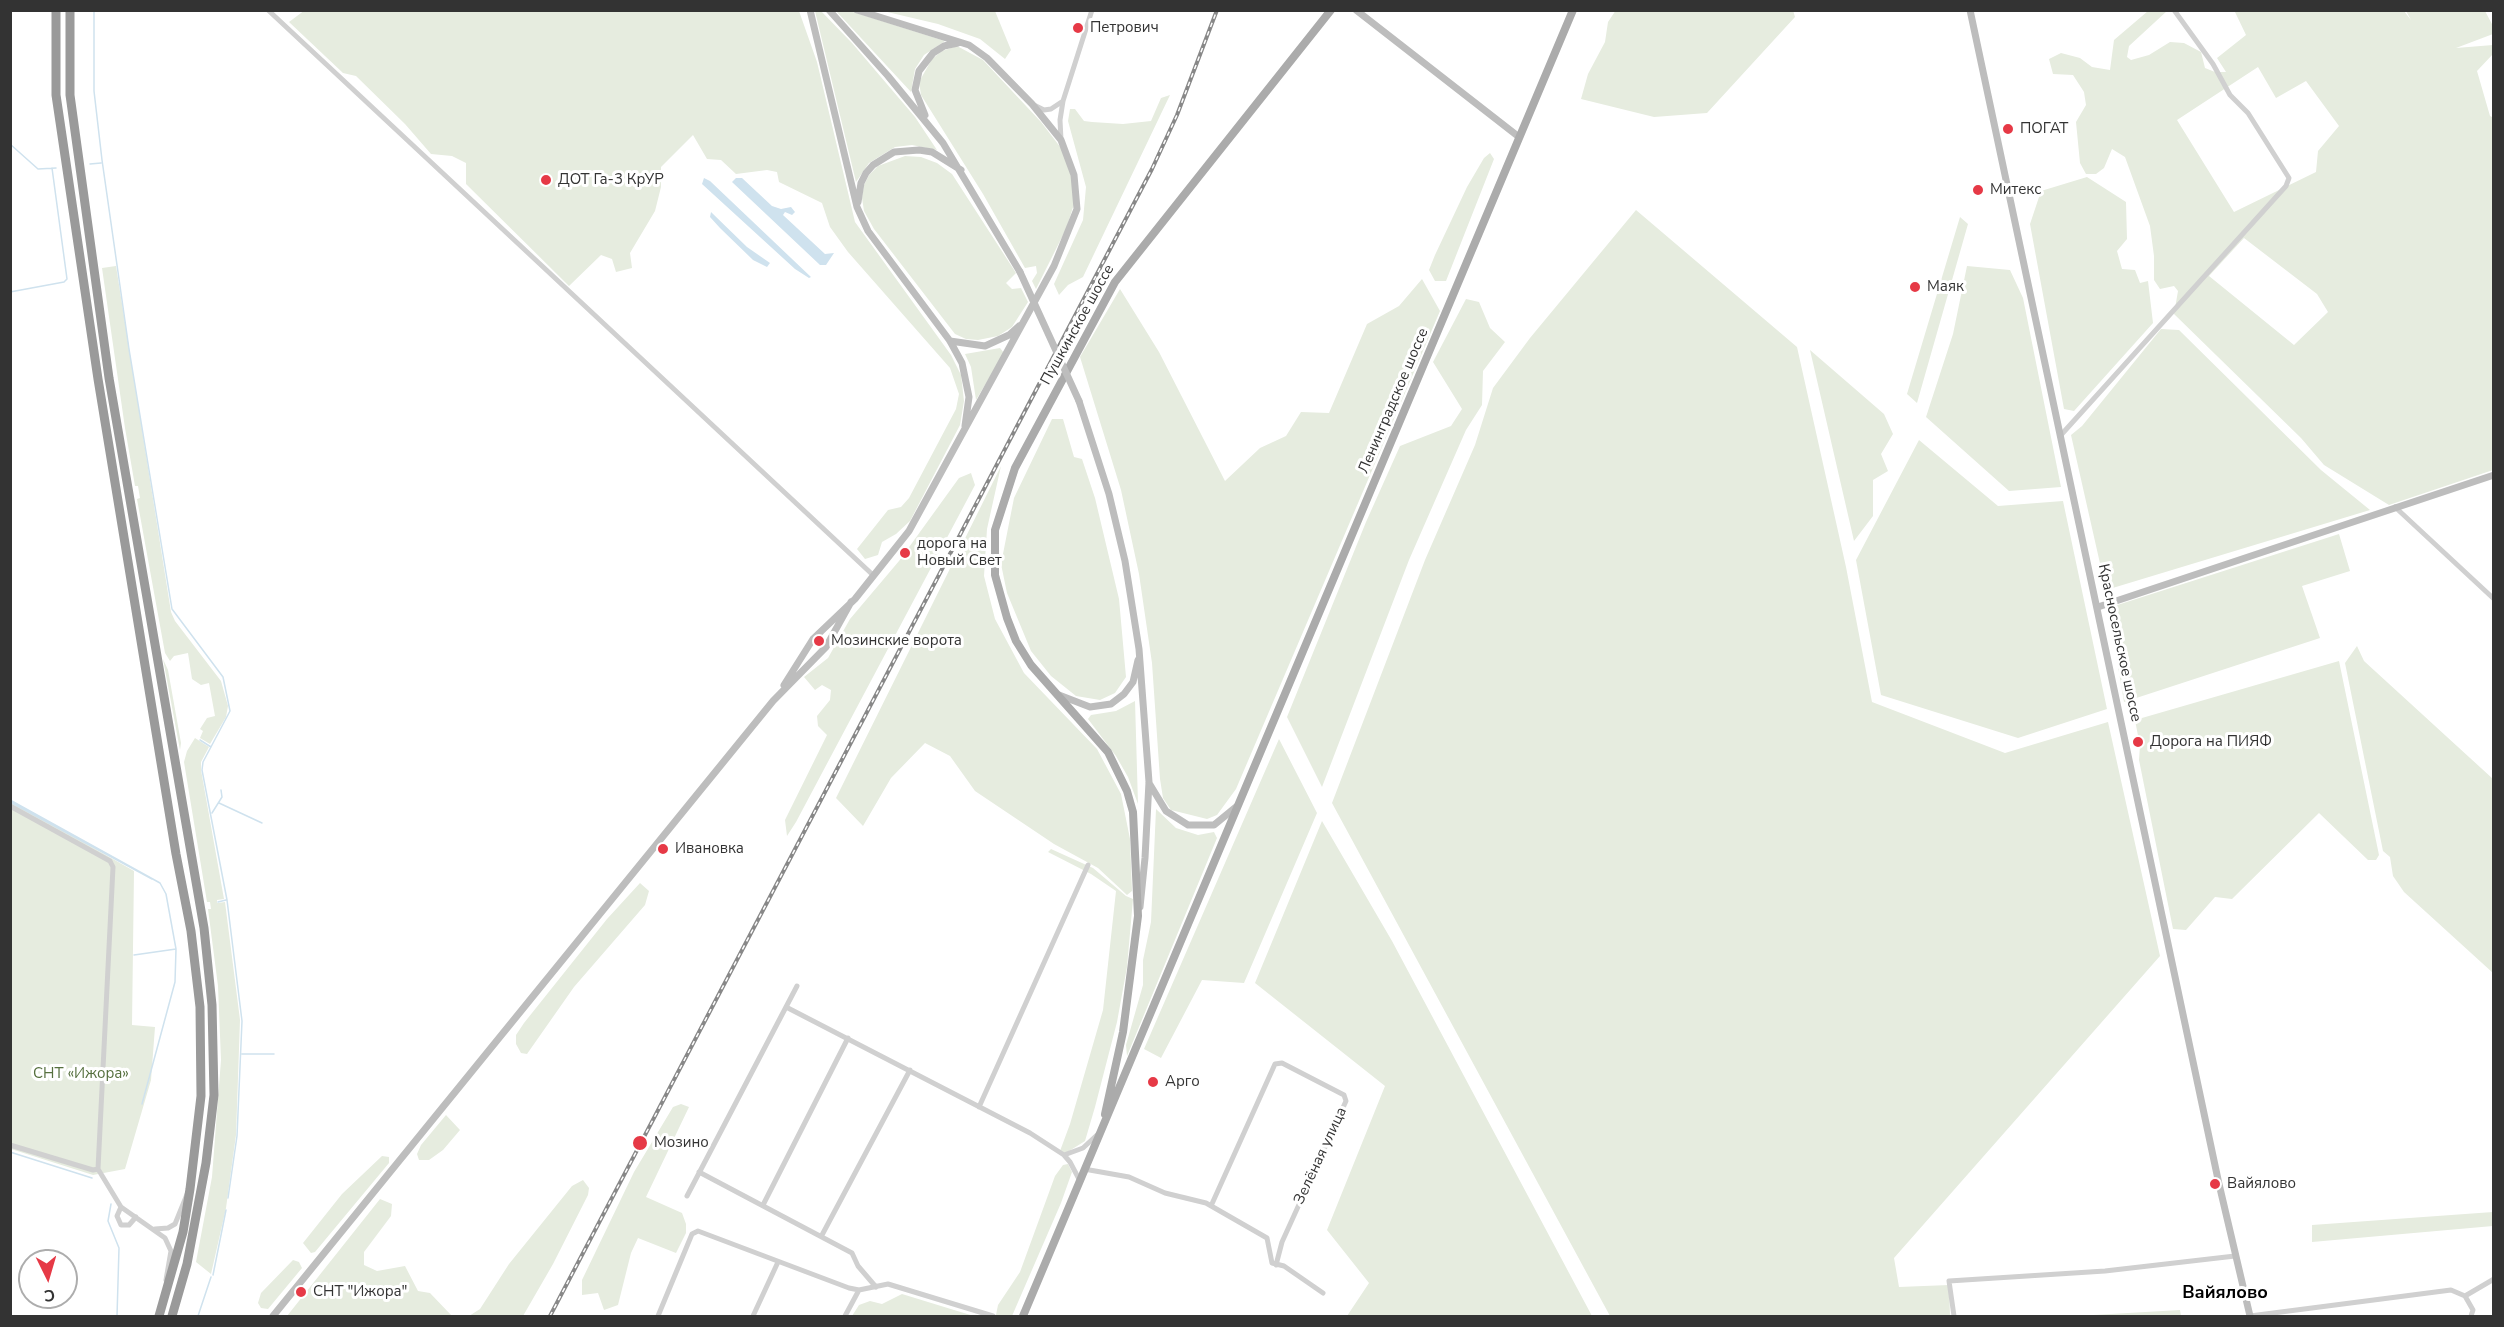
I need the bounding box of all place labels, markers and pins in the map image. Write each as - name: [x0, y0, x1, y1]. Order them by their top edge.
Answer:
- place label: Петрович: [1090, 19, 1159, 37]
- marker: Петрович: [1071, 21, 1085, 35]
- place label: ПОГАТ: [2020, 120, 2068, 138]
- marker: ПОГАТ: [2001, 122, 2015, 136]
- place label: ДОТ Га-3 КрУР: [558, 171, 664, 189]
- marker: ДОТ Га-3 КрУР: [539, 173, 553, 187]
- place label: Митекс: [1990, 181, 2041, 199]
- marker: Митекс: [1971, 183, 1985, 197]
- place label: Маяк: [1927, 278, 1964, 296]
- marker: Маяк: [1908, 280, 1922, 294]
- place label: дорога на Новый Свет: [917, 535, 1002, 570]
- marker: дорога на Новый Свет: [898, 546, 912, 560]
- place label: Мозинские ворота: [831, 632, 962, 650]
- marker: Мозинские ворота: [812, 634, 826, 648]
- place label: Дорога на ПИЯФ: [2150, 733, 2272, 751]
- marker: Дорога на ПИЯФ: [2131, 735, 2145, 749]
- place label: Ивановка: [675, 840, 744, 858]
- marker: Ивановка: [656, 842, 670, 856]
- place label: Арго: [1165, 1073, 1200, 1091]
- marker: Арго: [1146, 1075, 1160, 1089]
- marker: Мозино: [631, 1134, 649, 1152]
- place label: Мозино: [654, 1134, 709, 1152]
- place label: Вайялово: [2227, 1175, 2296, 1193]
- marker: Вайялово: [2208, 1177, 2222, 1191]
- place label: СНТ "Ижора": [313, 1283, 407, 1301]
- marker: СНТ "Ижора": [294, 1285, 308, 1299]

